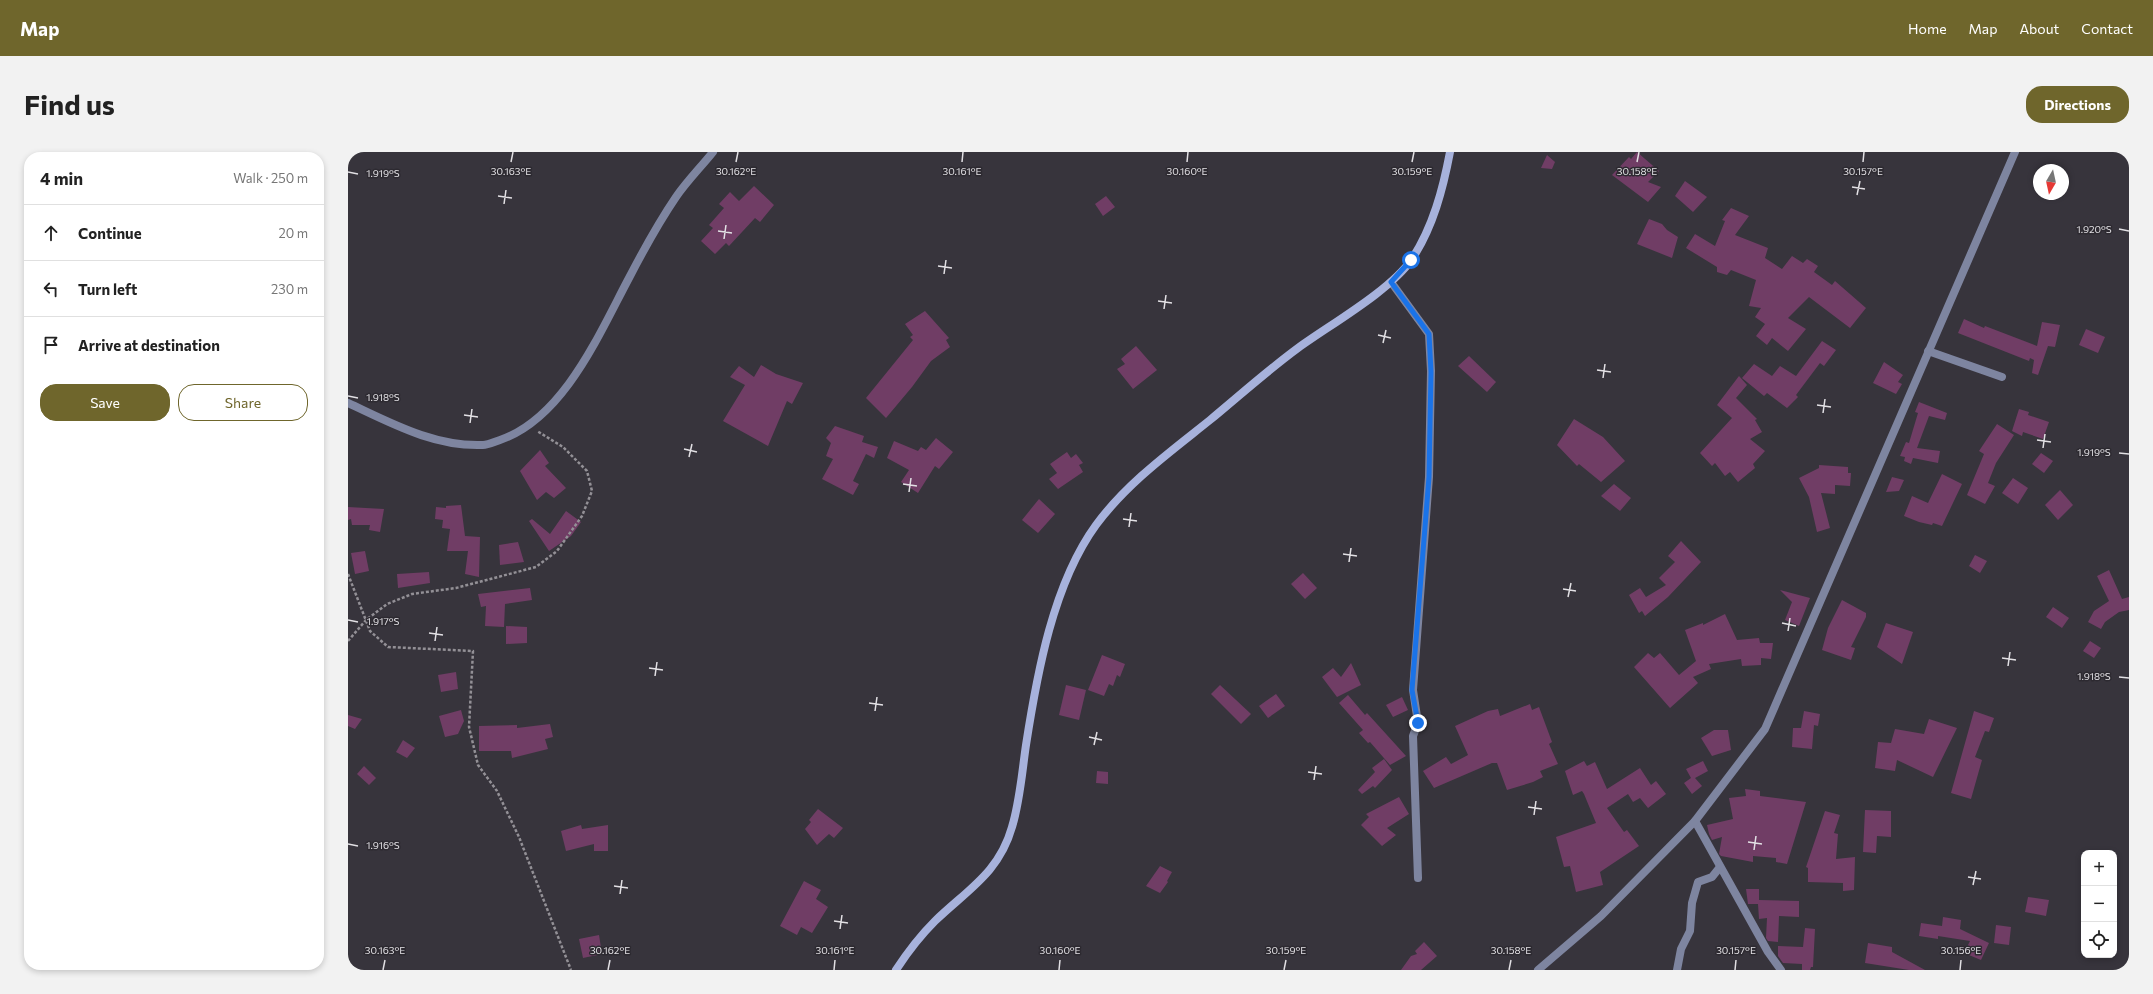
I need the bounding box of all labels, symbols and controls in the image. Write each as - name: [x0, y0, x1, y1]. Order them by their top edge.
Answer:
- text: Map: [20, 17, 59, 40]
- text: Home: [1908, 20, 1947, 37]
- text: Map: [1969, 20, 1997, 37]
- text: About: [2019, 20, 2059, 37]
- text: Contact: [2081, 20, 2133, 37]
- button: Directions: [2026, 86, 2129, 123]
- text: Find us: [24, 87, 115, 121]
- north arrow: [2033, 164, 2069, 200]
- text: 30.163°E: [491, 165, 531, 177]
- text: 30.162°E: [716, 165, 756, 177]
- text: 30.161°E: [943, 165, 982, 177]
- text: 30.160°E: [1166, 165, 1208, 177]
- text: 30.159°E: [1392, 165, 1432, 177]
- text: 30.158°E: [1617, 165, 1657, 177]
- text: 30.157°E: [1843, 165, 1883, 177]
- text: 1.919°S: [366, 167, 400, 179]
- text: 4 min: [40, 168, 83, 189]
- text: Walk · 250 m: [233, 170, 308, 186]
- icon: ahead: [40, 222, 62, 244]
- text: 1.920°S: [2076, 223, 2112, 235]
- text: Continue: [78, 224, 142, 242]
- text: 20 m: [279, 225, 308, 241]
- route start: [1402, 251, 1420, 269]
- icon: left: [40, 278, 62, 300]
- text: Turn left: [78, 280, 137, 298]
- text: 230 m: [271, 281, 308, 297]
- icon: arrive: [40, 334, 62, 356]
- text: Arrive at destination: [78, 336, 220, 354]
- button: Save: [40, 384, 170, 421]
- button: Share: [178, 384, 308, 421]
- text: 1.918°S: [366, 391, 400, 403]
- text: 1.919°S: [2077, 446, 2111, 458]
- text: 1.917°S: [367, 615, 399, 627]
- text: 1.918°S: [2077, 670, 2111, 682]
- route end: [1409, 714, 1427, 732]
- text: 1.916°S: [366, 839, 400, 851]
- map controls: [2081, 850, 2117, 958]
- button: +: [2081, 850, 2117, 886]
- button: −: [2081, 886, 2117, 922]
- button: locate: [2081, 922, 2117, 958]
- text: 30.163°E: [365, 944, 405, 956]
- text: 30.162°E: [590, 944, 630, 956]
- text: 30.161°E: [816, 944, 855, 956]
- text: 30.160°E: [1039, 944, 1081, 956]
- text: 30.159°E: [1266, 944, 1306, 956]
- text: 30.158°E: [1491, 944, 1531, 956]
- text: 30.157°E: [1716, 944, 1756, 956]
- text: 30.156°E: [1941, 944, 1981, 956]

